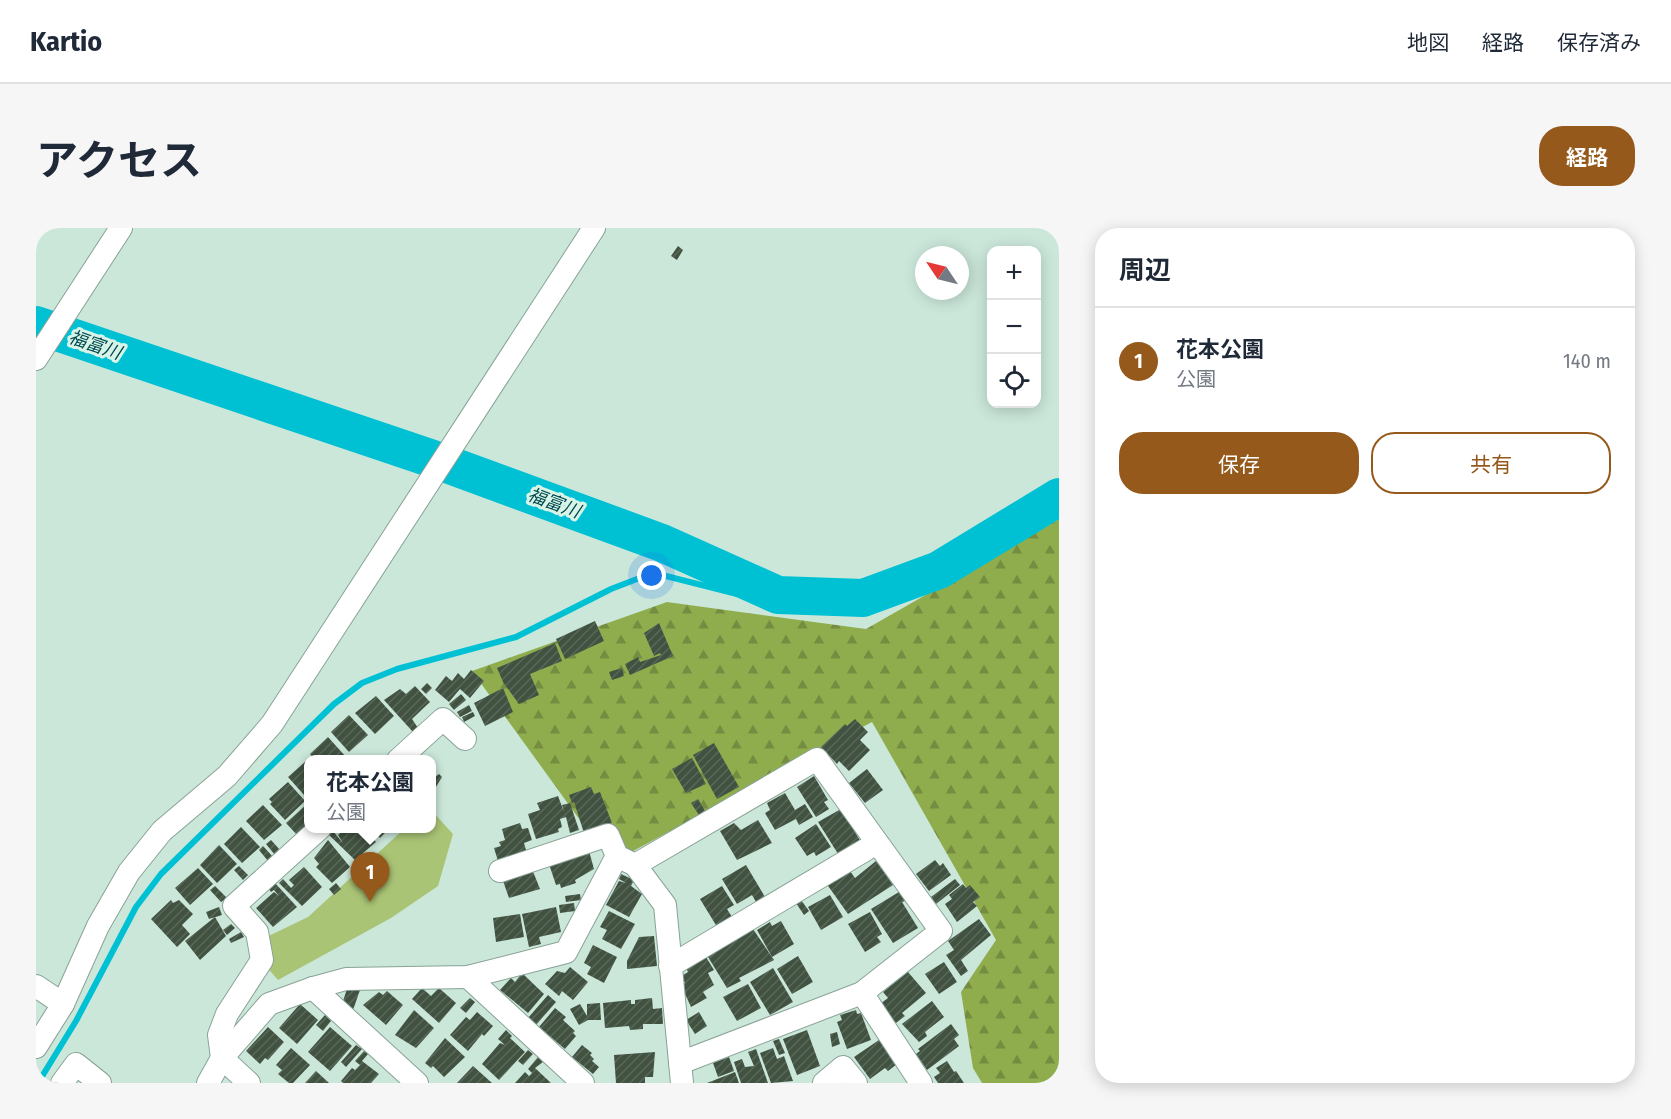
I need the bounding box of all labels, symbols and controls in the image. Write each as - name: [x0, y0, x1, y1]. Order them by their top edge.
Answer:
- text: Kartio: [30, 25, 102, 58]
- text: 地図: [1407, 30, 1449, 56]
- text: 経路: [1482, 30, 1524, 56]
- text: 保存済み: [1557, 30, 1641, 56]
- button: 経路: [1539, 126, 1635, 186]
- text: アクセス: [36, 136, 202, 186]
- north arrow: [915, 246, 969, 300]
- map controls: [987, 246, 1041, 408]
- button: +: [987, 246, 1041, 300]
- text: 周辺: [1119, 255, 1171, 286]
- button: −: [987, 300, 1041, 354]
- water label: 福富川: [66, 326, 126, 365]
- text: 花本公園: [1176, 336, 1264, 363]
- text: 1: [1134, 349, 1143, 373]
- text: 140 m: [1563, 349, 1611, 373]
- button: locate: [987, 354, 1041, 408]
- text: 公園: [1176, 367, 1216, 391]
- button: 保存: [1119, 432, 1359, 494]
- button: 共有: [1371, 432, 1611, 494]
- water label: 福富川: [525, 483, 585, 523]
- your location: [637, 561, 666, 590]
- popup: [304, 755, 436, 833]
- text: 花本公園: [326, 769, 414, 796]
- text: 公園: [326, 800, 366, 824]
- pin: 1: [350, 852, 390, 902]

